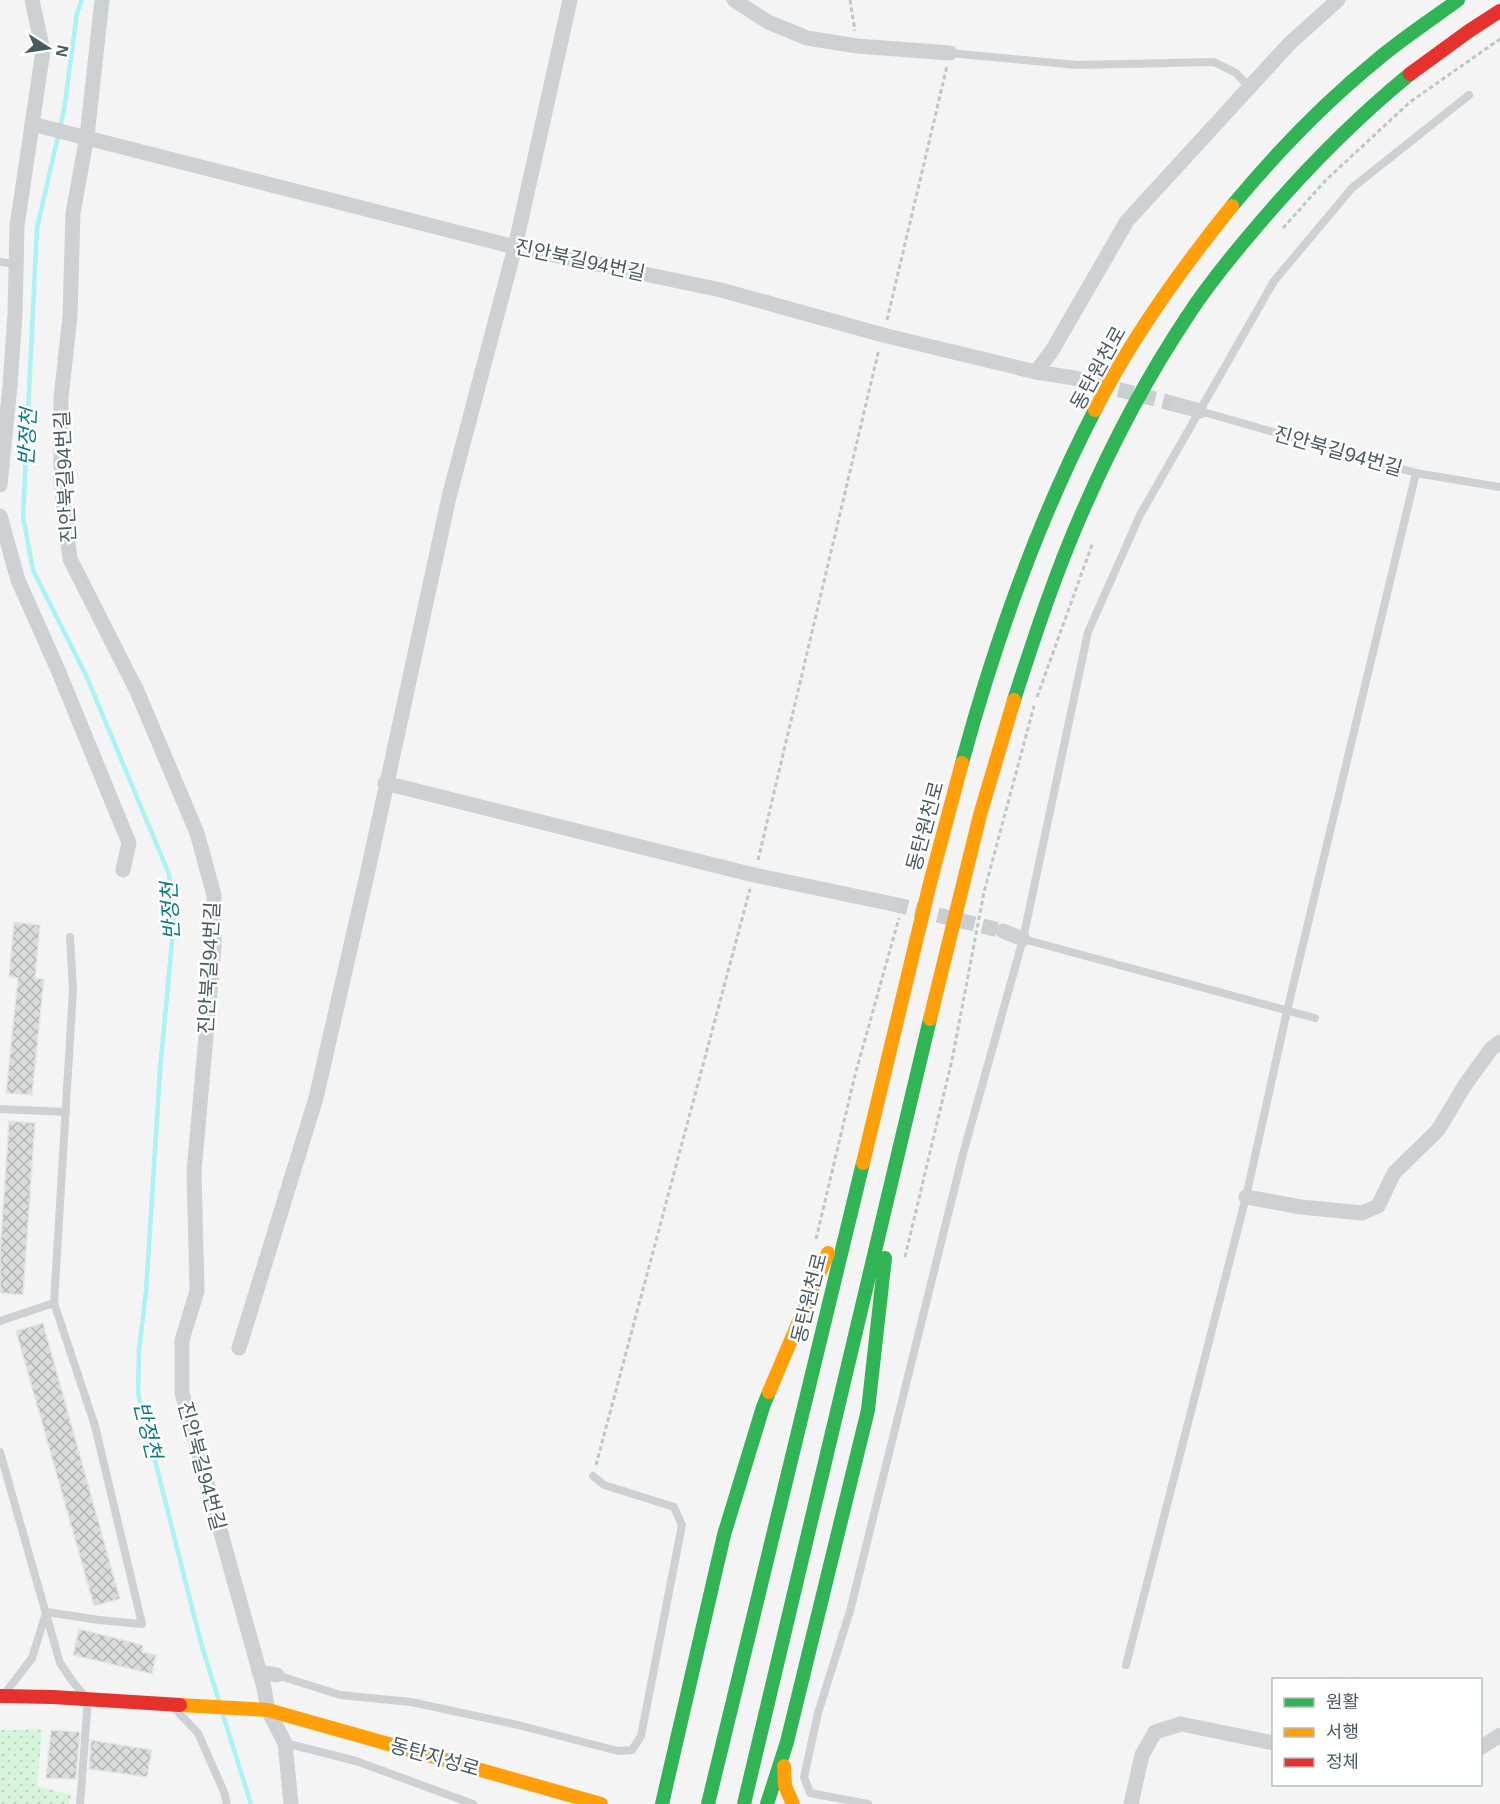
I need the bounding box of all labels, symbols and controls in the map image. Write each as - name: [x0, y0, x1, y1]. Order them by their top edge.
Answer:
- north arrow: [18, 18, 78, 78]
- text: N: [53, 44, 72, 58]
- street label: 진안북길94번길: [513, 235, 647, 285]
- street label: 동탄원천로: [1066, 322, 1130, 414]
- water label: 반정천: [14, 405, 40, 467]
- street label: 진안북길94번길: [51, 410, 79, 544]
- street label: 진안북길94번길: [1271, 422, 1405, 480]
- street label: 동탄원천로: [902, 779, 948, 873]
- water label: 반정천: [157, 879, 183, 941]
- street label: 진안북길94번길: [195, 901, 223, 1035]
- street label: 동탄원천로: [787, 1251, 831, 1345]
- water label: 반정천: [130, 1399, 167, 1463]
- street label: 진안북길94번길: [174, 1399, 230, 1533]
- legend: [1272, 1678, 1482, 1786]
- text: 원활: [1326, 1692, 1359, 1712]
- text: 서행: [1326, 1722, 1359, 1742]
- street label: 동탄지성로: [388, 1734, 482, 1780]
- text: 정체: [1326, 1752, 1359, 1772]

